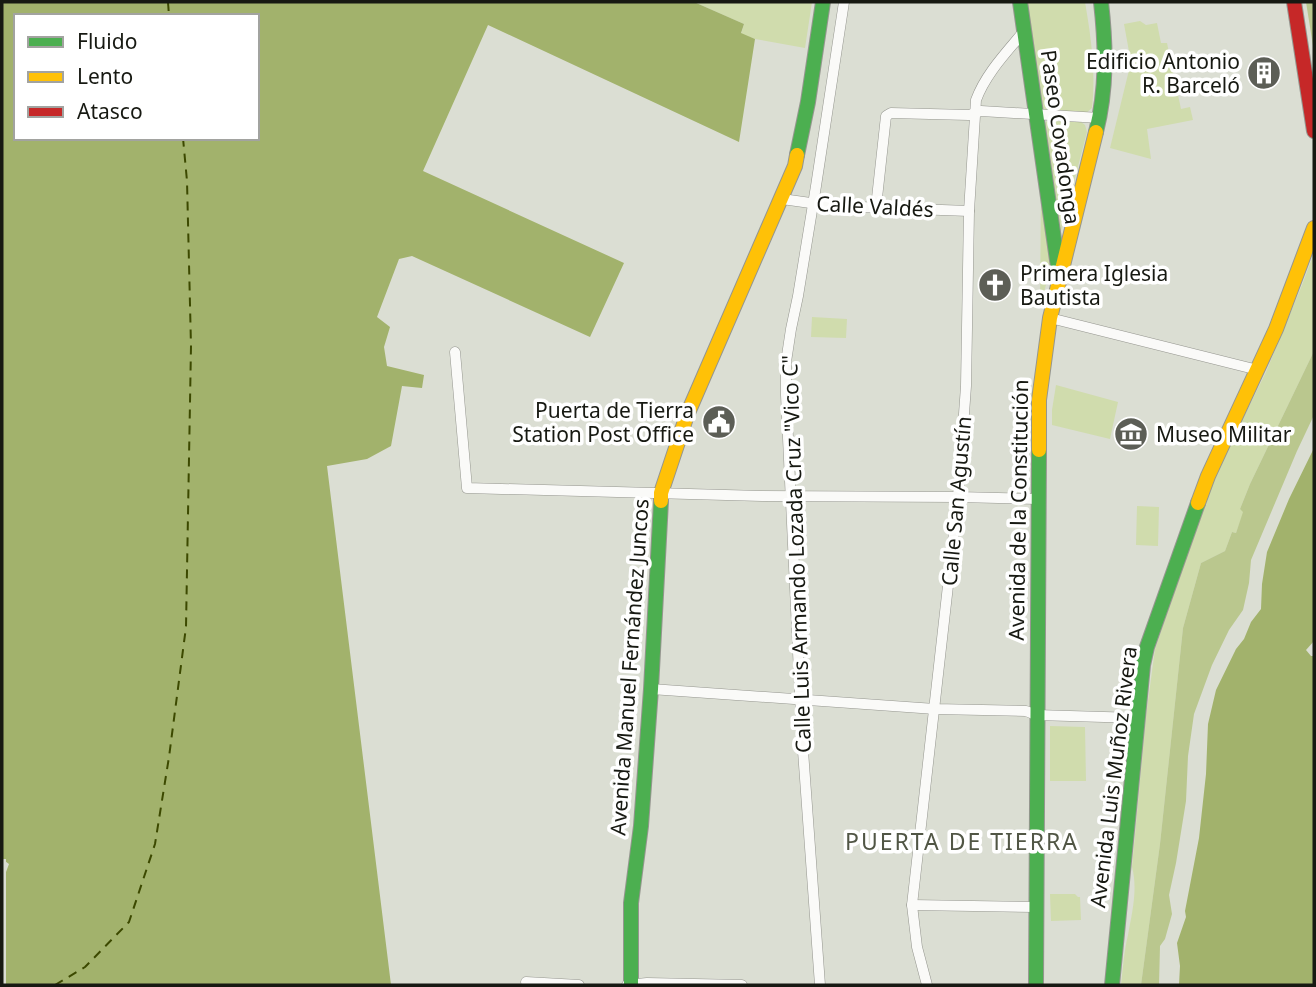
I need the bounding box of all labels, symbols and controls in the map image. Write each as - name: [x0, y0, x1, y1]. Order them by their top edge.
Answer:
- legend: [14, 14, 259, 140]
- text: Fluido: [77, 27, 137, 55]
- place label: Edificio Antonio R. Barceló: [1086, 47, 1240, 99]
- street label: Paseo Covadonga: [1035, 48, 1087, 226]
- building icon: Edificio Antonio R. Barceló: [1245, 54, 1283, 92]
- text: Lento: [77, 62, 133, 90]
- text: Atasco: [77, 97, 143, 125]
- street label: Calle Valdés: [816, 189, 934, 223]
- place label: Primera Iglesia Bautista: [1020, 259, 1168, 311]
- church icon: Primera Iglesia Bautista: [976, 266, 1014, 304]
- street label: Calle Luis Armando Lozada Cruz "Vico C": [775, 354, 817, 754]
- street label: Avenida de la Constitución: [1002, 379, 1034, 641]
- place label: Puerta de Tierra Station Post Office: [512, 396, 694, 448]
- public building icon: Puerta de Tierra Station Post Office: [700, 403, 738, 441]
- street label: Calle San Agustín: [935, 415, 977, 587]
- museum icon: Museo Militar: [1112, 415, 1150, 453]
- place label: Museo Militar: [1156, 420, 1292, 448]
- street label: Avenida Manuel Fernández Juncos: [603, 498, 655, 836]
- street label: Avenida Luis Muñoz Rivera: [1083, 645, 1143, 909]
- district label: PUERTA DE TIERRA: [845, 825, 1079, 857]

